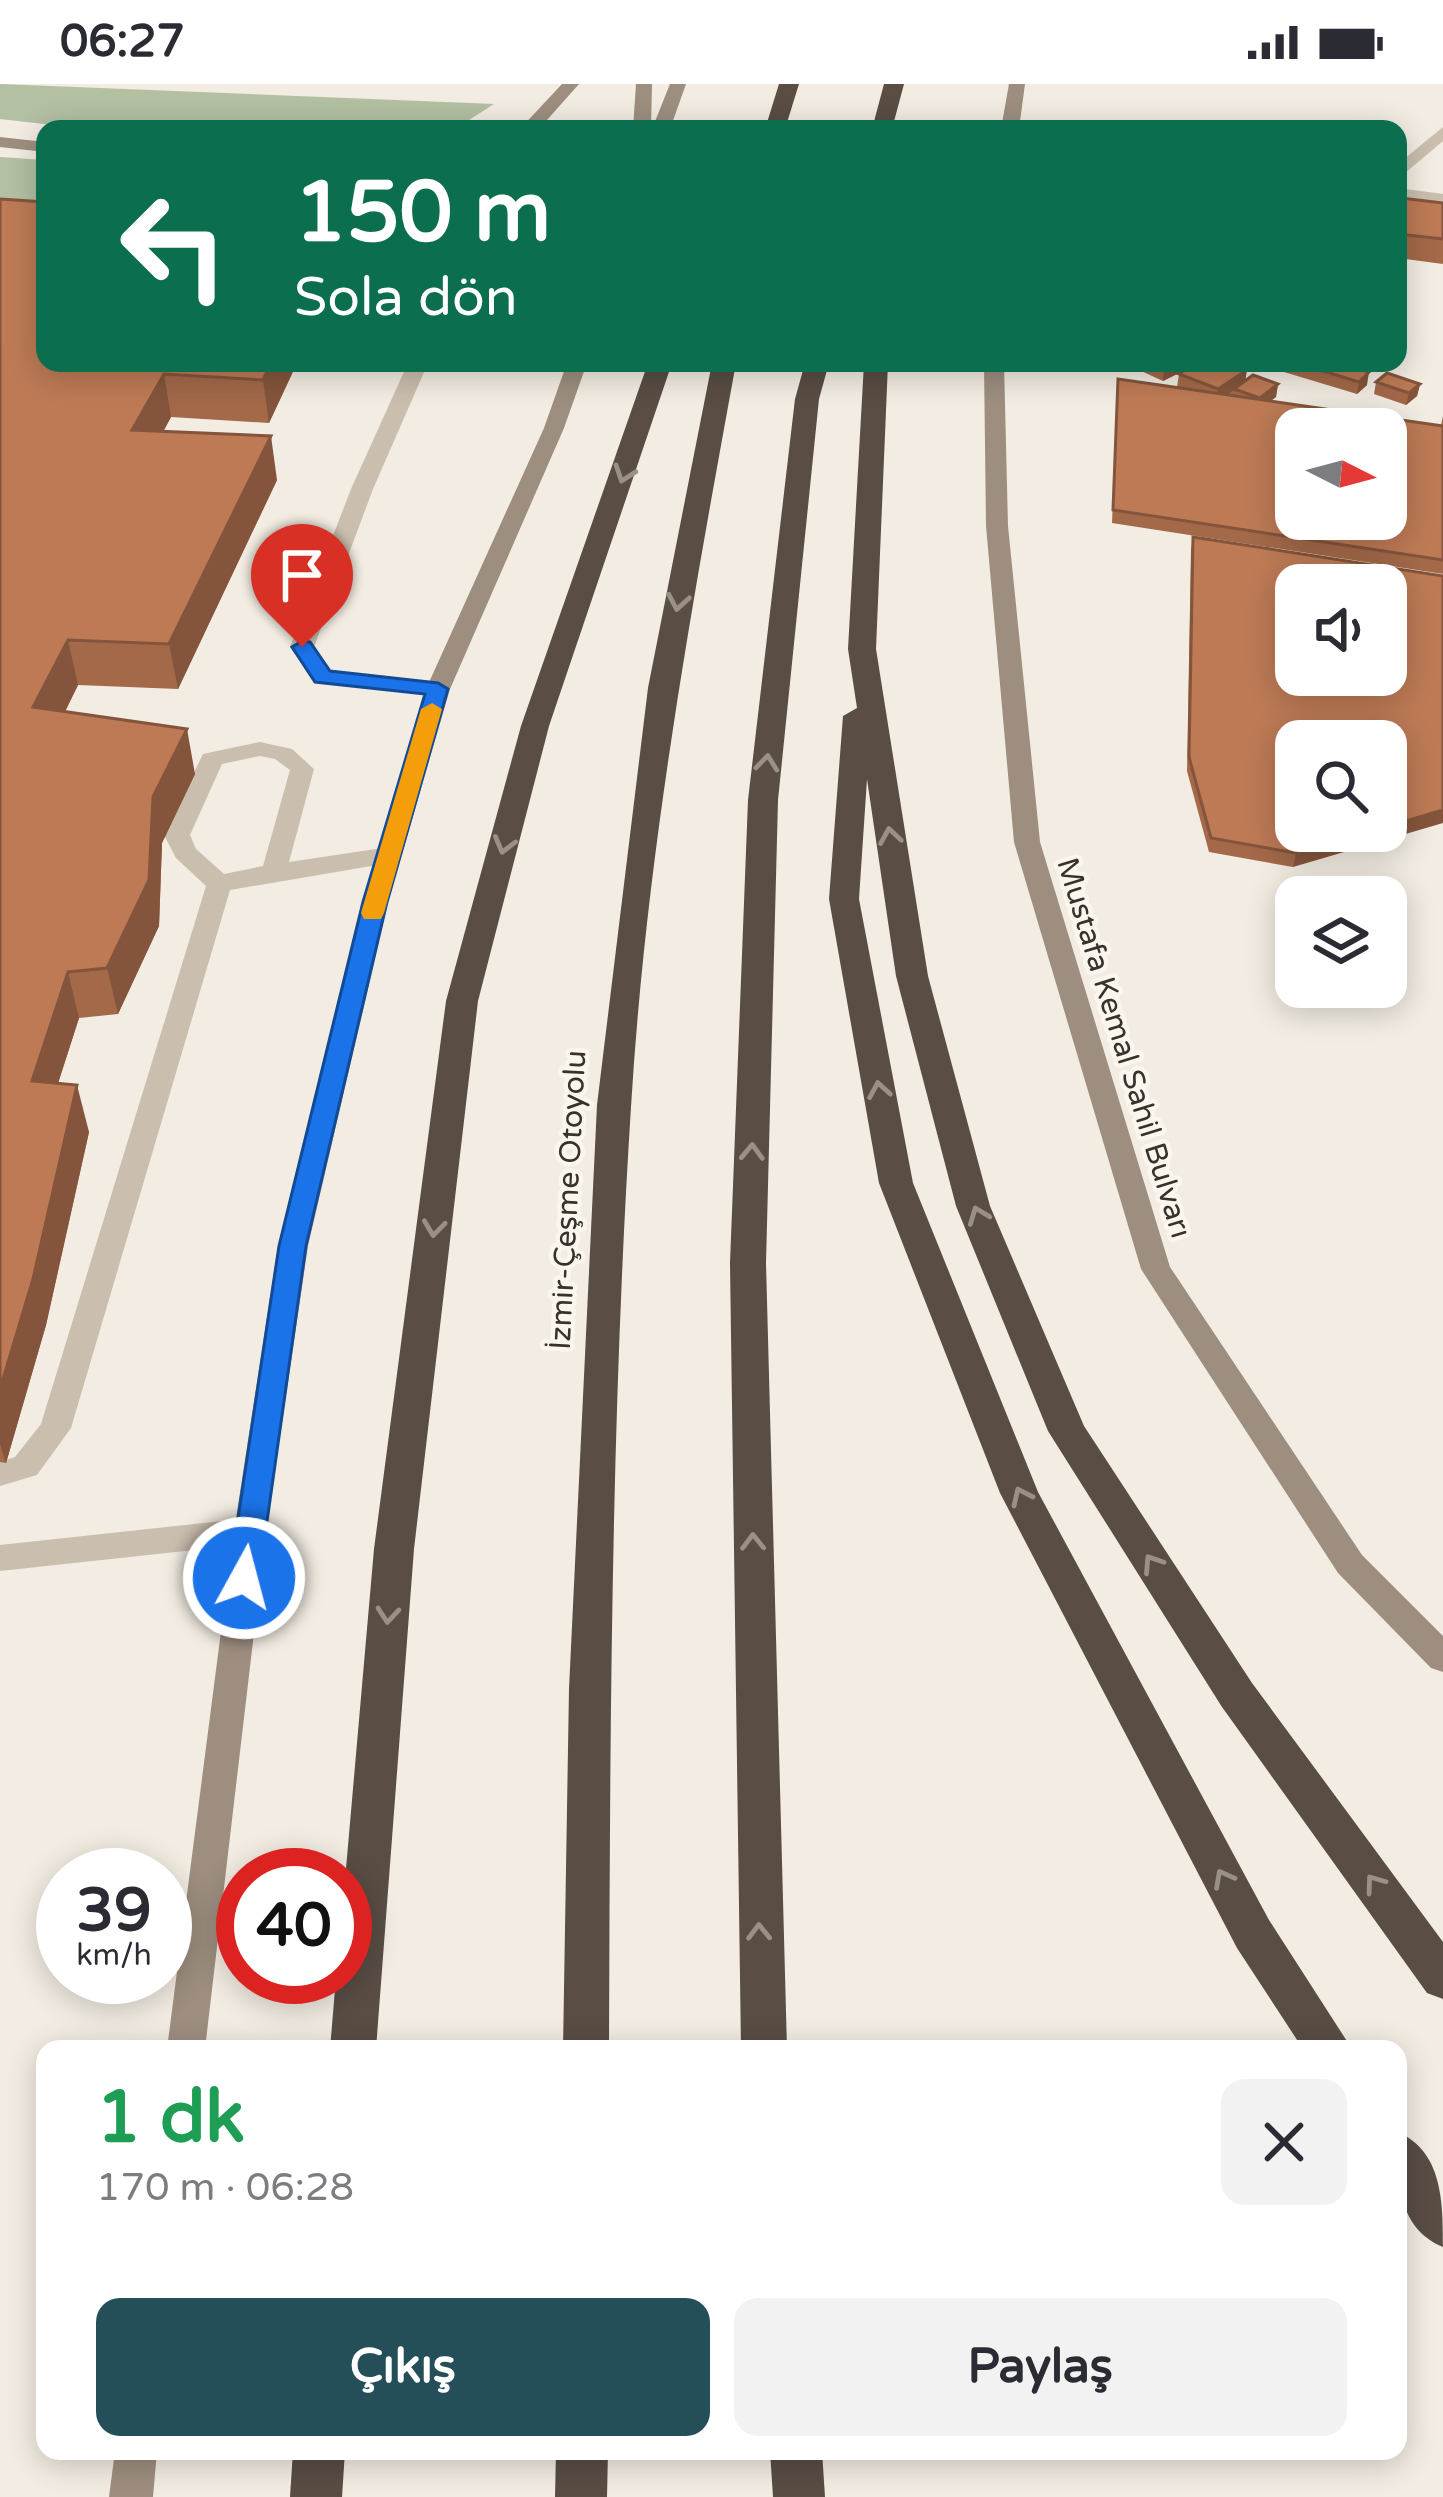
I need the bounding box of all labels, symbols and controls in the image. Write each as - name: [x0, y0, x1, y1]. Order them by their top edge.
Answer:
- text: 06:27: [60, 15, 185, 69]
- text: 150 m: [294, 163, 551, 264]
- icon: left: [96, 168, 252, 324]
- text: Sola dön: [294, 265, 518, 330]
- north arrow: [1275, 408, 1407, 540]
- map controls: [1275, 408, 1407, 1008]
- one-way arrow: [613, 463, 638, 484]
- pin: [251, 524, 353, 647]
- icon: arrive: [269, 542, 335, 608]
- button: sound: [1275, 564, 1407, 696]
- one-way arrow: [666, 591, 692, 611]
- button: search: [1275, 720, 1407, 852]
- one-way arrow: [754, 753, 779, 772]
- one-way arrow: [879, 826, 904, 846]
- one-way arrow: [493, 834, 518, 855]
- street label: Mustafa Kemal Sahil Bulvarı: [1048, 853, 1200, 1243]
- button: layers: [1275, 876, 1407, 1008]
- street label: İzmir-Çeşme Otoyolu: [542, 1049, 594, 1351]
- one-way arrow: [867, 1080, 893, 1100]
- one-way arrow: [739, 1142, 765, 1161]
- one-way arrow: [968, 1206, 992, 1227]
- one-way arrow: [421, 1218, 447, 1238]
- one-way arrow: [1012, 1487, 1035, 1508]
- position arrow: [181, 1515, 307, 1641]
- one-way arrow: [740, 1532, 766, 1551]
- one-way arrow: [1144, 1554, 1166, 1576]
- one-way arrow: [376, 1606, 401, 1625]
- speed limit sign: 40: [216, 1848, 372, 2004]
- one-way arrow: [1215, 1868, 1238, 1890]
- one-way arrow: [1366, 1874, 1388, 1896]
- text: 39: [76, 1875, 152, 1947]
- one-way arrow: [746, 1922, 772, 1941]
- text: km/h: [76, 1937, 152, 1974]
- text: 1 dk: [96, 2075, 245, 2162]
- button: close: [1221, 2079, 1347, 2205]
- text: 170 m · 06:28: [96, 2164, 354, 2211]
- button: Çıkış: [96, 2298, 710, 2436]
- button: Paylaş: [734, 2298, 1347, 2436]

